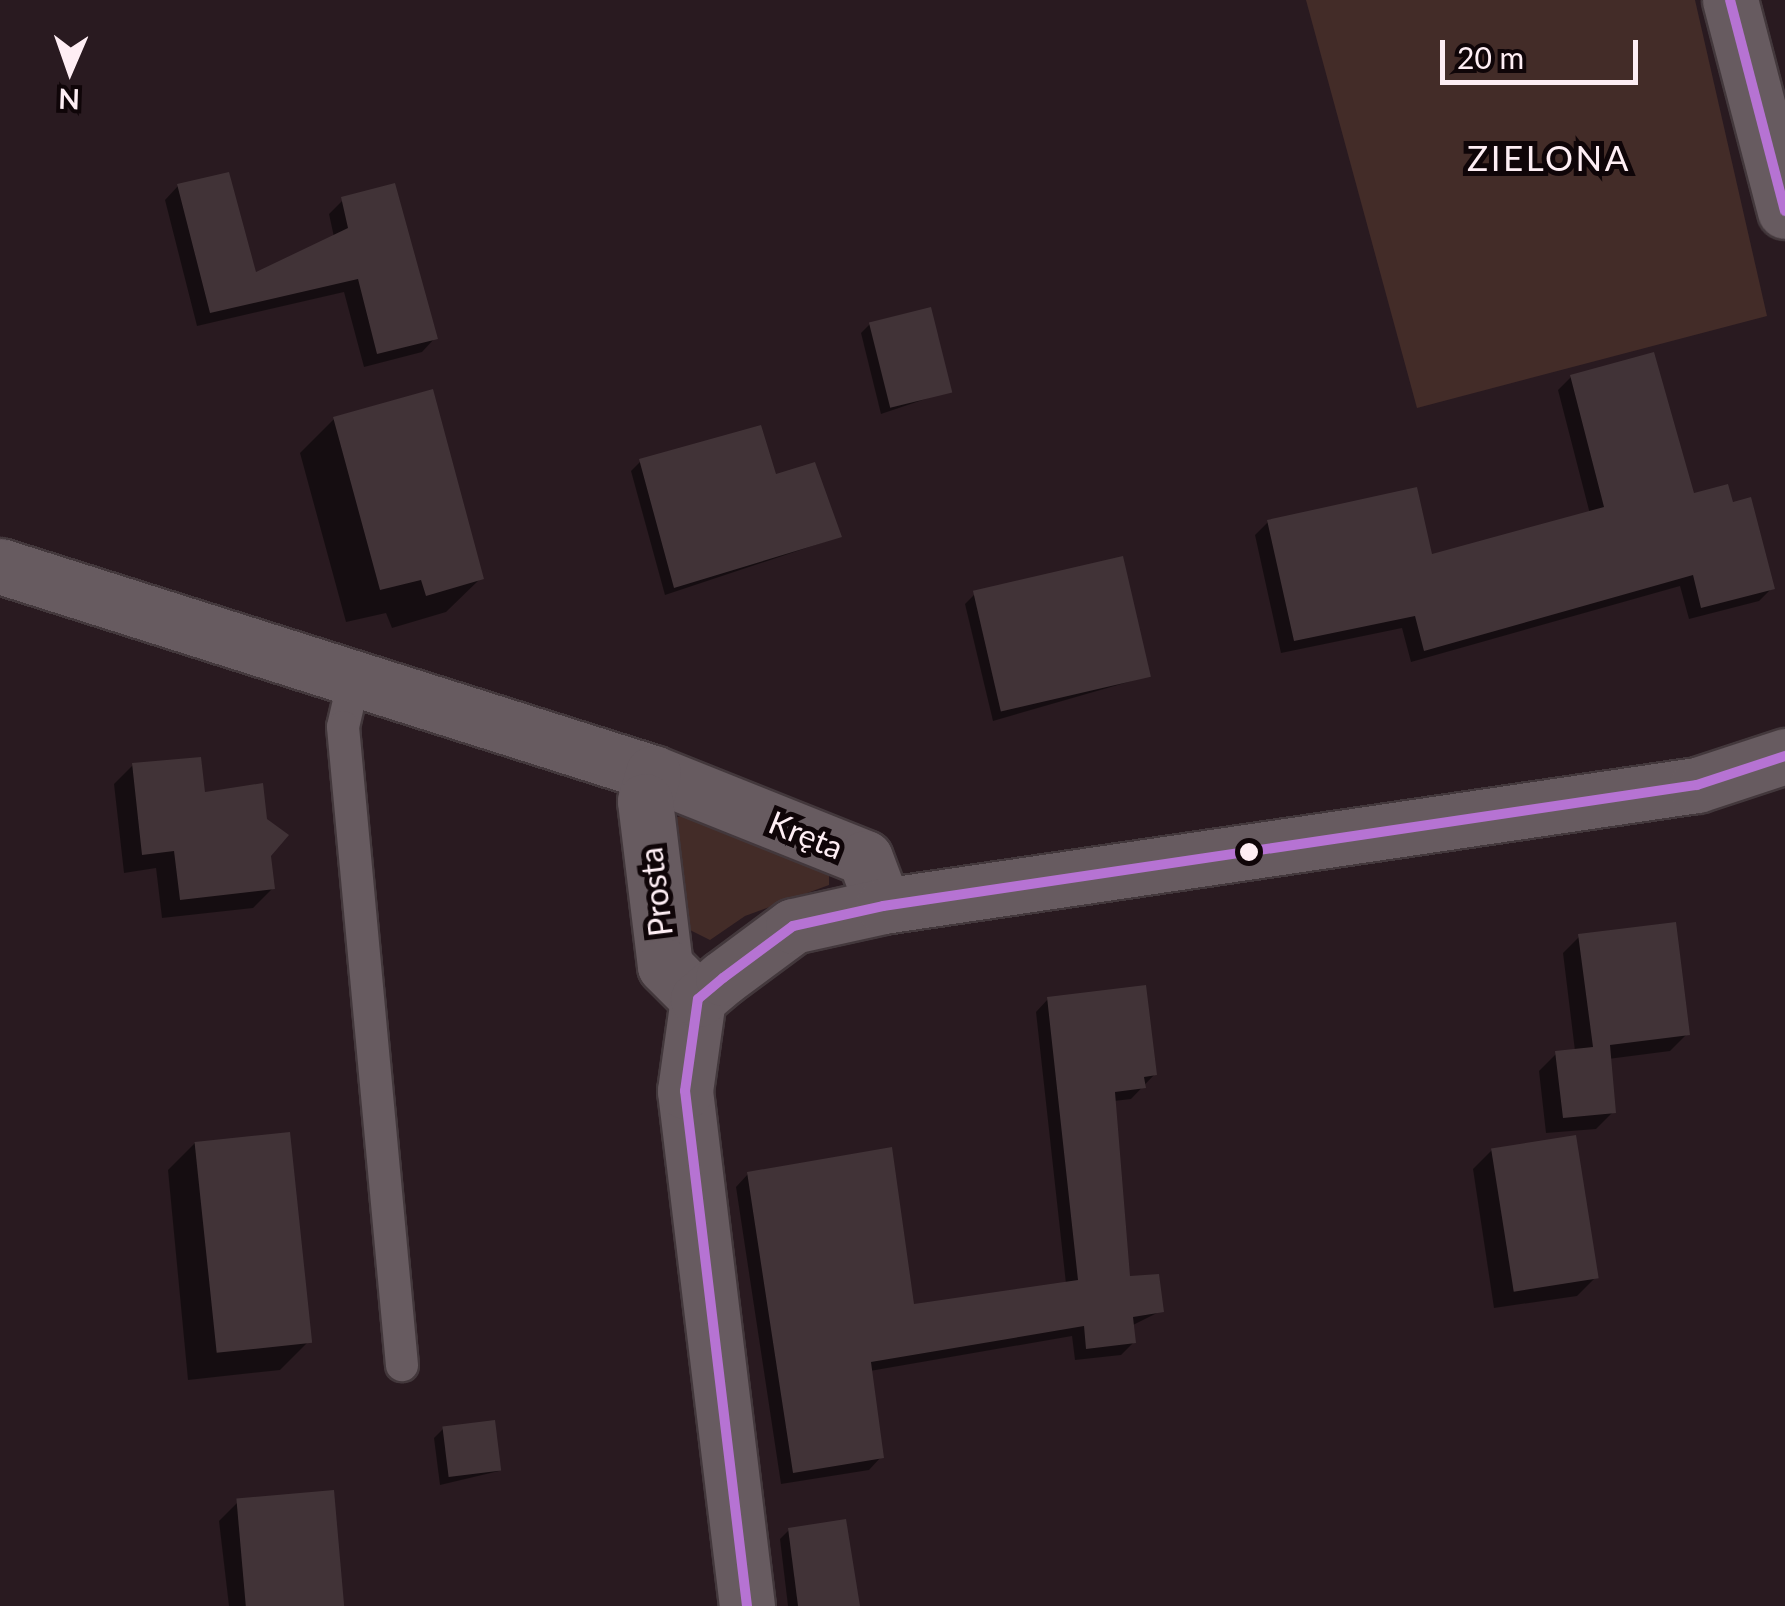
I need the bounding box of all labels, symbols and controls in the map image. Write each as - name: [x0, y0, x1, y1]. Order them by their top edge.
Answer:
- north arrow: [20, 20, 120, 120]
- scale bar: [1445, 20, 1642, 82]
- text: 20 m: [1457, 39, 1524, 75]
- text: N: [58, 83, 80, 117]
- district label: ZIELONA: [1467, 136, 1631, 178]
- street label: Kręta: [763, 803, 849, 867]
- unlabelled marker: [1239, 842, 1259, 862]
- street label: Prosta: [632, 845, 680, 939]

